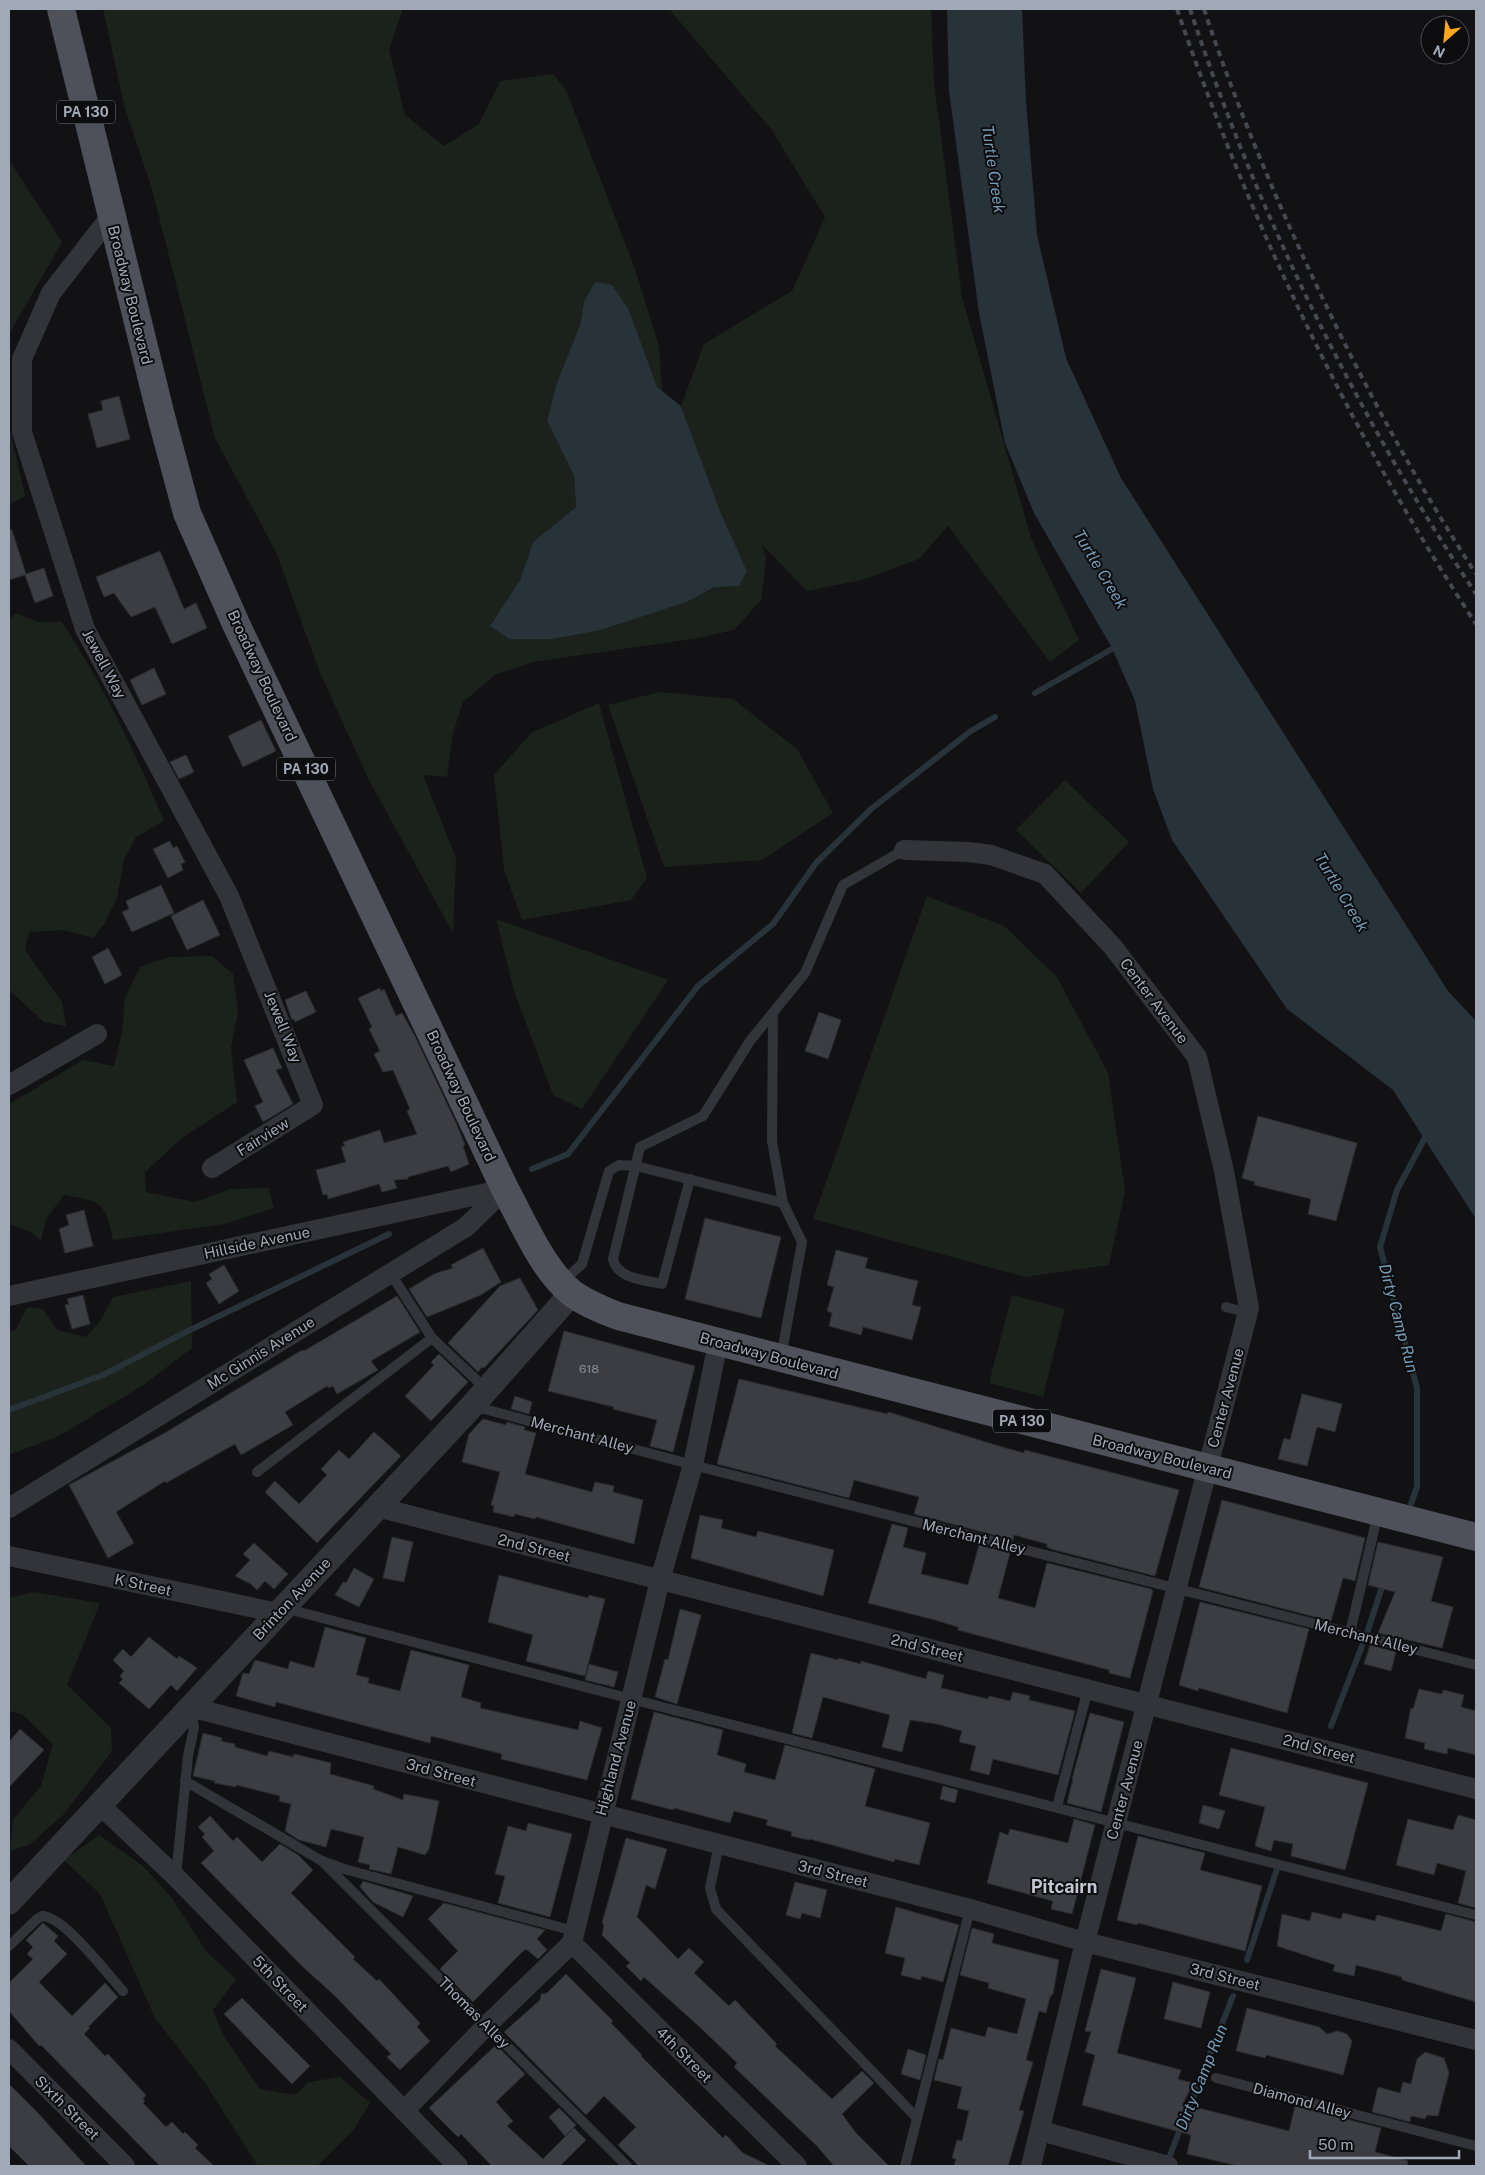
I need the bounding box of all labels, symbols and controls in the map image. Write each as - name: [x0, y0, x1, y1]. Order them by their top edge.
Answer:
- north arrow: [1420, 15, 1470, 65]
- text: N: [1431, 42, 1448, 61]
- road number: PA 130: [57, 100, 115, 124]
- water label: Turtle Creek: [978, 124, 1009, 215]
- street label: Broadway Boulevard: [105, 224, 156, 366]
- water label: Turtle Creek: [1070, 526, 1132, 612]
- street label: Broadway Boulevard: [225, 607, 300, 744]
- street label: Jewell Way: [79, 626, 130, 701]
- road number: PA 130: [277, 758, 335, 781]
- water label: Turtle Creek: [1311, 849, 1373, 935]
- street label: Center Avenue: [1117, 955, 1192, 1047]
- street label: Jewell Way: [261, 988, 306, 1065]
- street label: Broadway Boulevard: [424, 1027, 499, 1164]
- street label: Fairview: [234, 1114, 292, 1159]
- street label: Hillside Avenue: [202, 1223, 311, 1262]
- water label: Dirty Camp Run: [1375, 1261, 1422, 1375]
- street label: Mc Ginnis Avenue: [204, 1313, 318, 1392]
- street label: Broadway Boulevard: [698, 1329, 840, 1382]
- street label: Center Avenue: [1204, 1346, 1247, 1449]
- house number: 618: [579, 1362, 599, 1376]
- road number: PA 130: [993, 1410, 1051, 1432]
- street label: Merchant Alley: [529, 1413, 635, 1456]
- street label: Broadway Boulevard: [1091, 1431, 1233, 1482]
- street label: Merchant Alley: [921, 1515, 1027, 1558]
- street label: 2nd Street: [496, 1530, 572, 1565]
- street label: Brinton Avenue: [249, 1554, 334, 1643]
- street label: K Street: [113, 1570, 173, 1599]
- street label: Merchant Alley: [1313, 1615, 1419, 1658]
- street label: 2nd Street: [889, 1630, 965, 1665]
- street label: Highland Avenue: [592, 1698, 639, 1817]
- street label: 2nd Street: [1281, 1731, 1357, 1766]
- street label: Center Avenue: [1103, 1738, 1146, 1841]
- street label: 3rd Street: [404, 1755, 478, 1790]
- street label: 3rd Street: [796, 1857, 870, 1890]
- district label: Pitcairn: [1031, 1876, 1097, 1897]
- street label: 5th Street: [249, 1952, 311, 2015]
- street label: 3rd Street: [1188, 1960, 1262, 1993]
- street label: Thomas Alley: [435, 1973, 514, 2052]
- water label: Dirty Camp Run: [1172, 2022, 1231, 2133]
- street label: 4th Street: [653, 2023, 716, 2086]
- street label: Sixth Street: [32, 2072, 103, 2143]
- street label: Diamond Alley: [1251, 2079, 1353, 2122]
- scale bar: [1310, 2128, 1459, 2160]
- text: 50 m: [1318, 2136, 1353, 2153]

